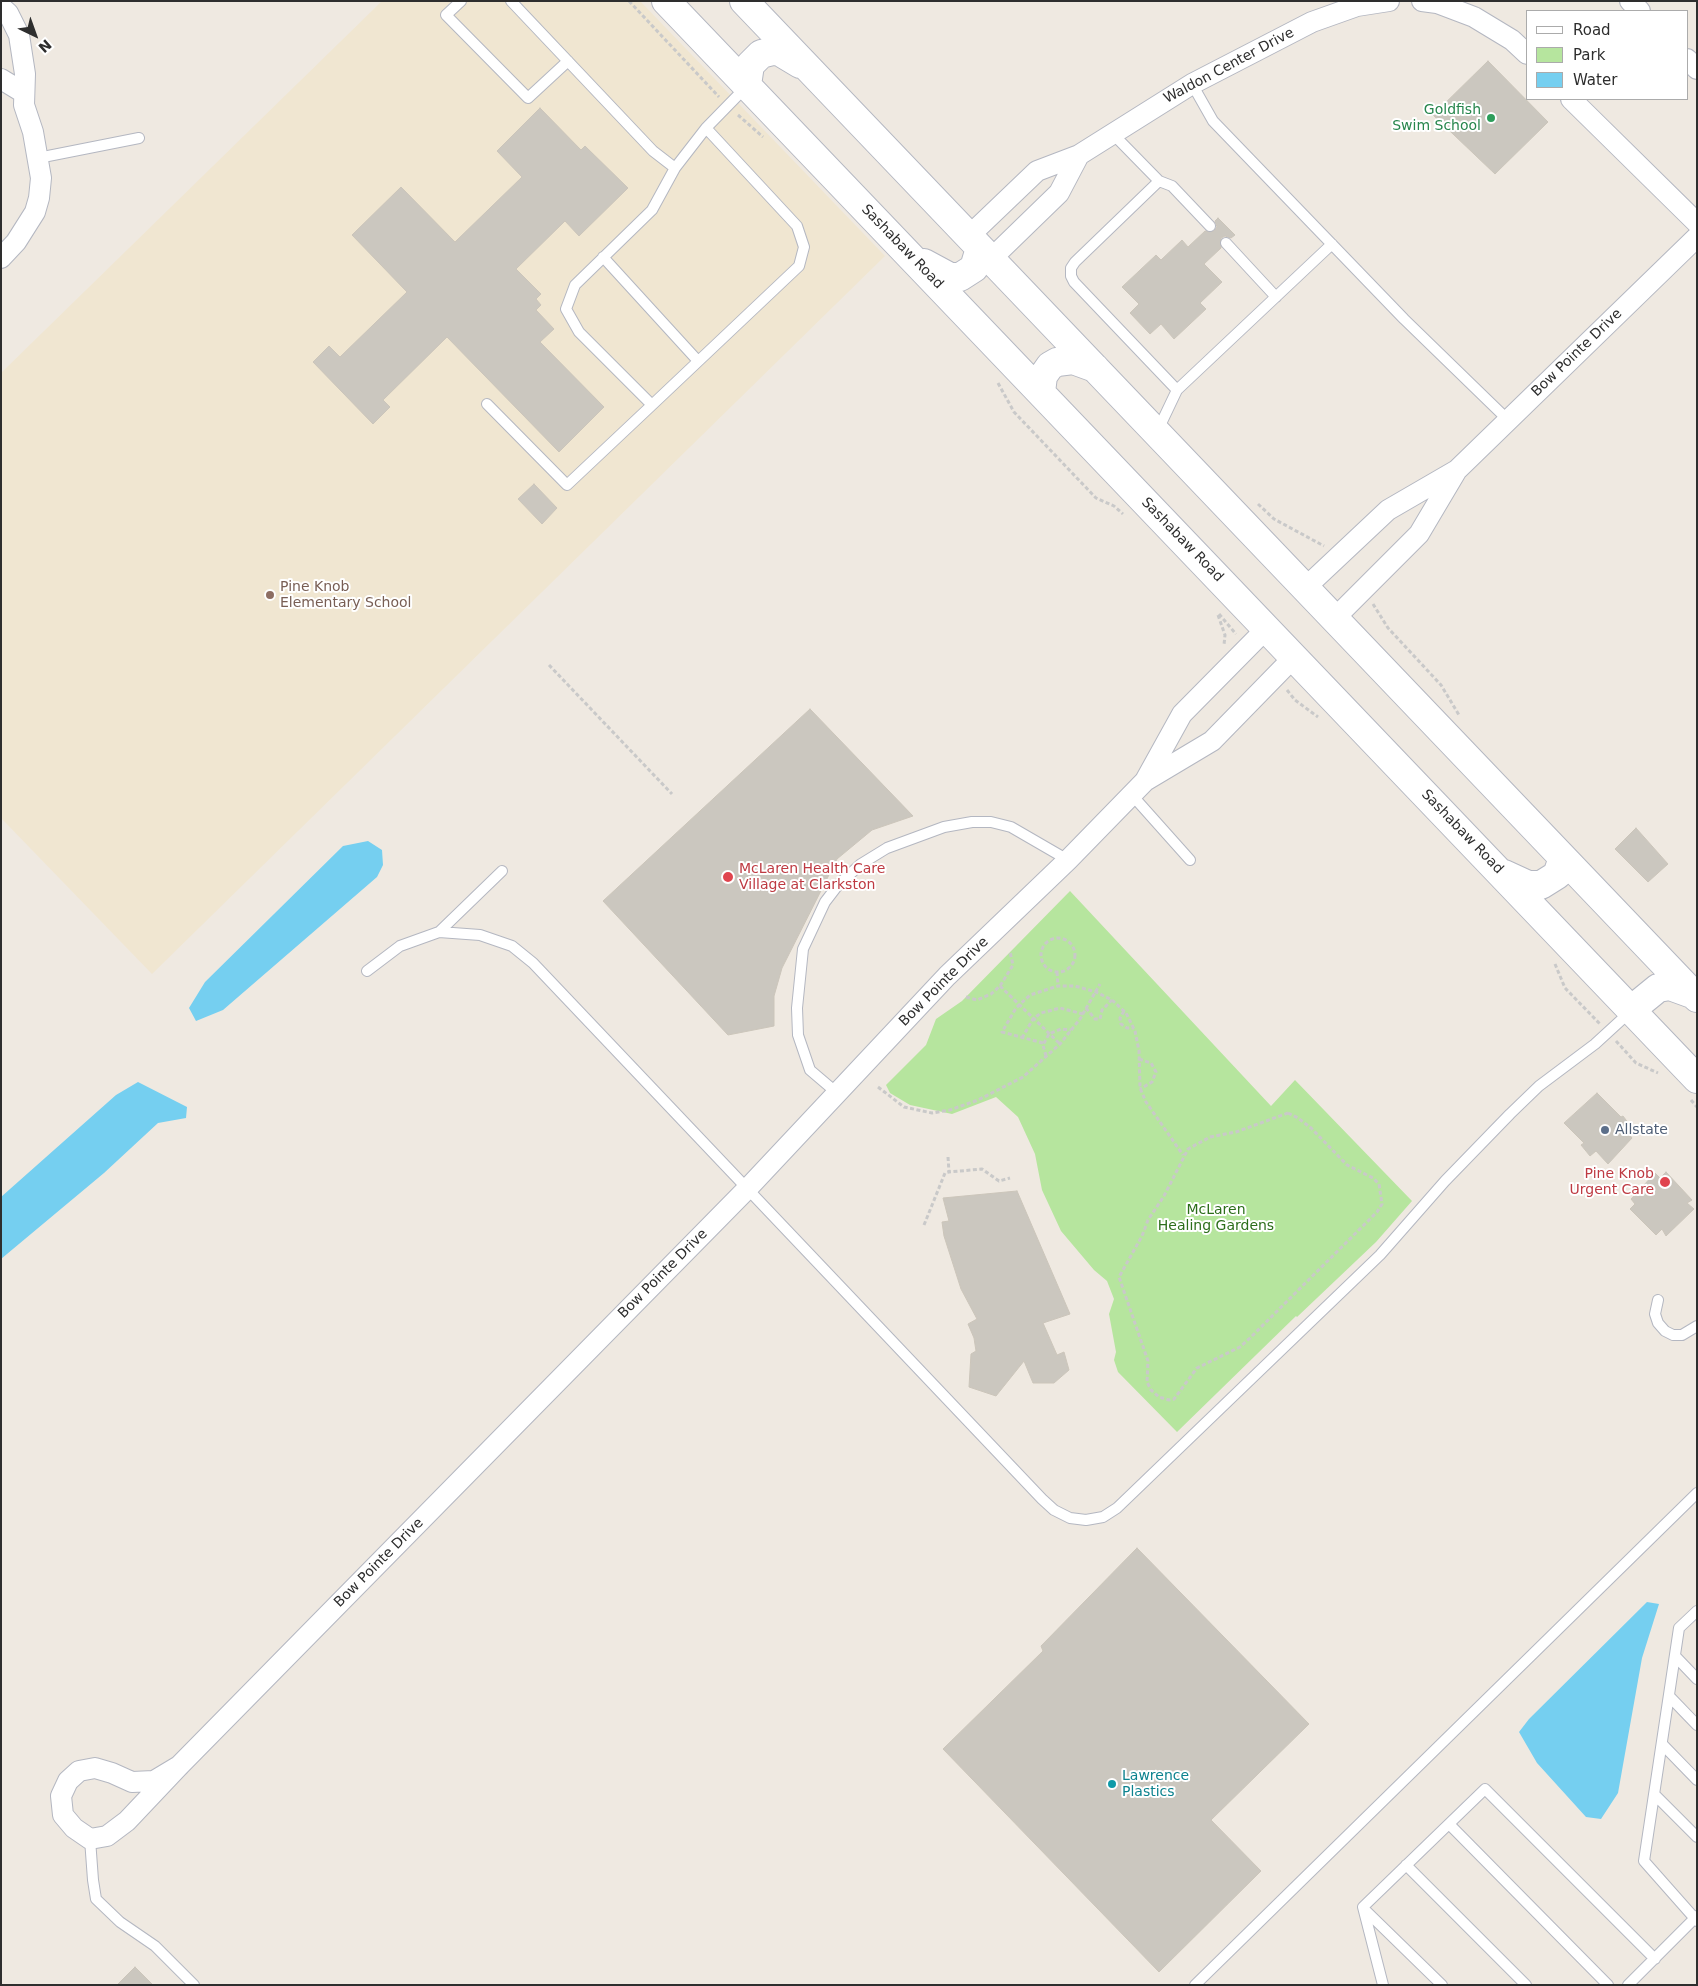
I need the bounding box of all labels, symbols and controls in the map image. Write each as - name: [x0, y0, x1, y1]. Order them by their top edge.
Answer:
- north arrow: [10, 10, 60, 60]
- legend: [1526, 10, 1688, 100]
- text: Road: [1573, 21, 1611, 39]
- street label: Waldon Center Drive: [1161, 25, 1297, 107]
- text: N: [35, 36, 55, 56]
- text: Park: [1573, 46, 1605, 64]
- text: Water: [1573, 71, 1617, 89]
- place label: Goldfish Swim School: [1392, 102, 1481, 134]
- marker: Goldfish Swim School: [1485, 112, 1497, 124]
- street label: Sashabaw Road: [858, 201, 946, 293]
- street label: Bow Pointe Drive: [1528, 306, 1626, 400]
- street label: Sashabaw Road: [1138, 494, 1226, 586]
- place label: Pine Knob Elementary School: [280, 579, 412, 612]
- marker: Pine Knob Elementary School: [264, 589, 276, 601]
- street label: Sashabaw Road: [1418, 786, 1506, 878]
- place label: McLaren Health Care Village at Clarkston: [739, 861, 885, 894]
- marker: McLaren Health Care Village at Clarkston: [721, 870, 735, 884]
- street label: Bow Pointe Drive: [896, 934, 992, 1030]
- place label: Allstate: [1615, 1122, 1668, 1138]
- marker: Allstate: [1599, 1124, 1611, 1136]
- place label: Pine Knob Urgent Care: [1570, 1166, 1654, 1198]
- marker: Pine Knob Urgent Care: [1658, 1175, 1672, 1189]
- park label: McLaren Healing Gardens: [1158, 1202, 1274, 1234]
- street label: Bow Pointe Drive: [615, 1226, 711, 1322]
- street label: Bow Pointe Drive: [331, 1515, 427, 1611]
- place label: Lawrence Plastics: [1122, 1768, 1189, 1800]
- marker: Lawrence Plastics: [1106, 1778, 1118, 1790]

